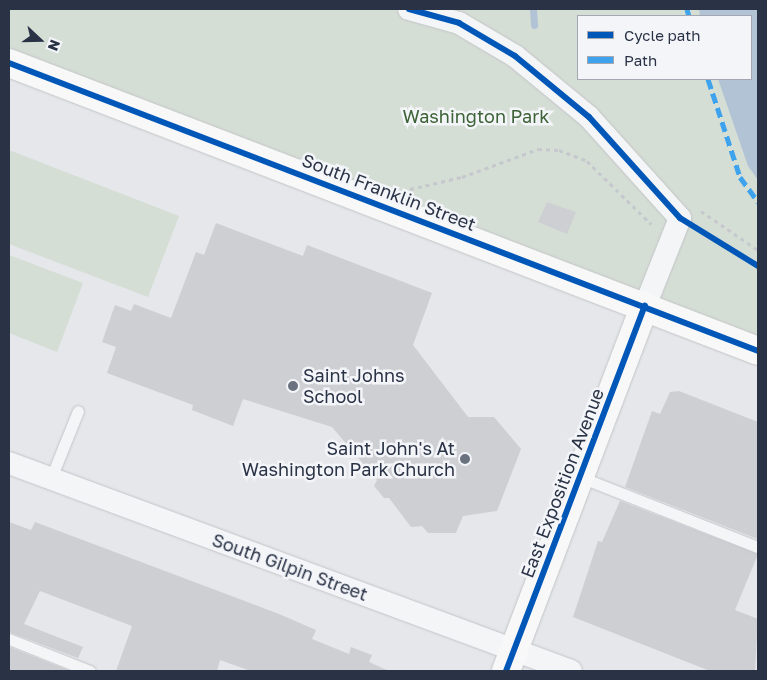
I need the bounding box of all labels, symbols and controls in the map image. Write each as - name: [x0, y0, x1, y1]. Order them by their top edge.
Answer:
- north arrow: [15, 15, 65, 65]
- legend: [577, 15, 752, 80]
- text: Cycle path: [624, 26, 700, 44]
- text: N: [45, 38, 64, 54]
- text: Path: [624, 51, 657, 69]
- park label: Washington Park: [403, 105, 549, 127]
- street label: South Franklin Street: [299, 149, 479, 235]
- place label: Saint Johns School: [303, 365, 405, 408]
- marker: Saint Johns School: [287, 380, 299, 392]
- street label: East Exposition Avenue: [516, 385, 608, 581]
- place label: Saint John's At Washington Park Church: [242, 438, 455, 480]
- marker: Saint John's At Washington Park Church: [459, 453, 471, 465]
- street label: South Gilpin Street: [209, 529, 371, 605]

